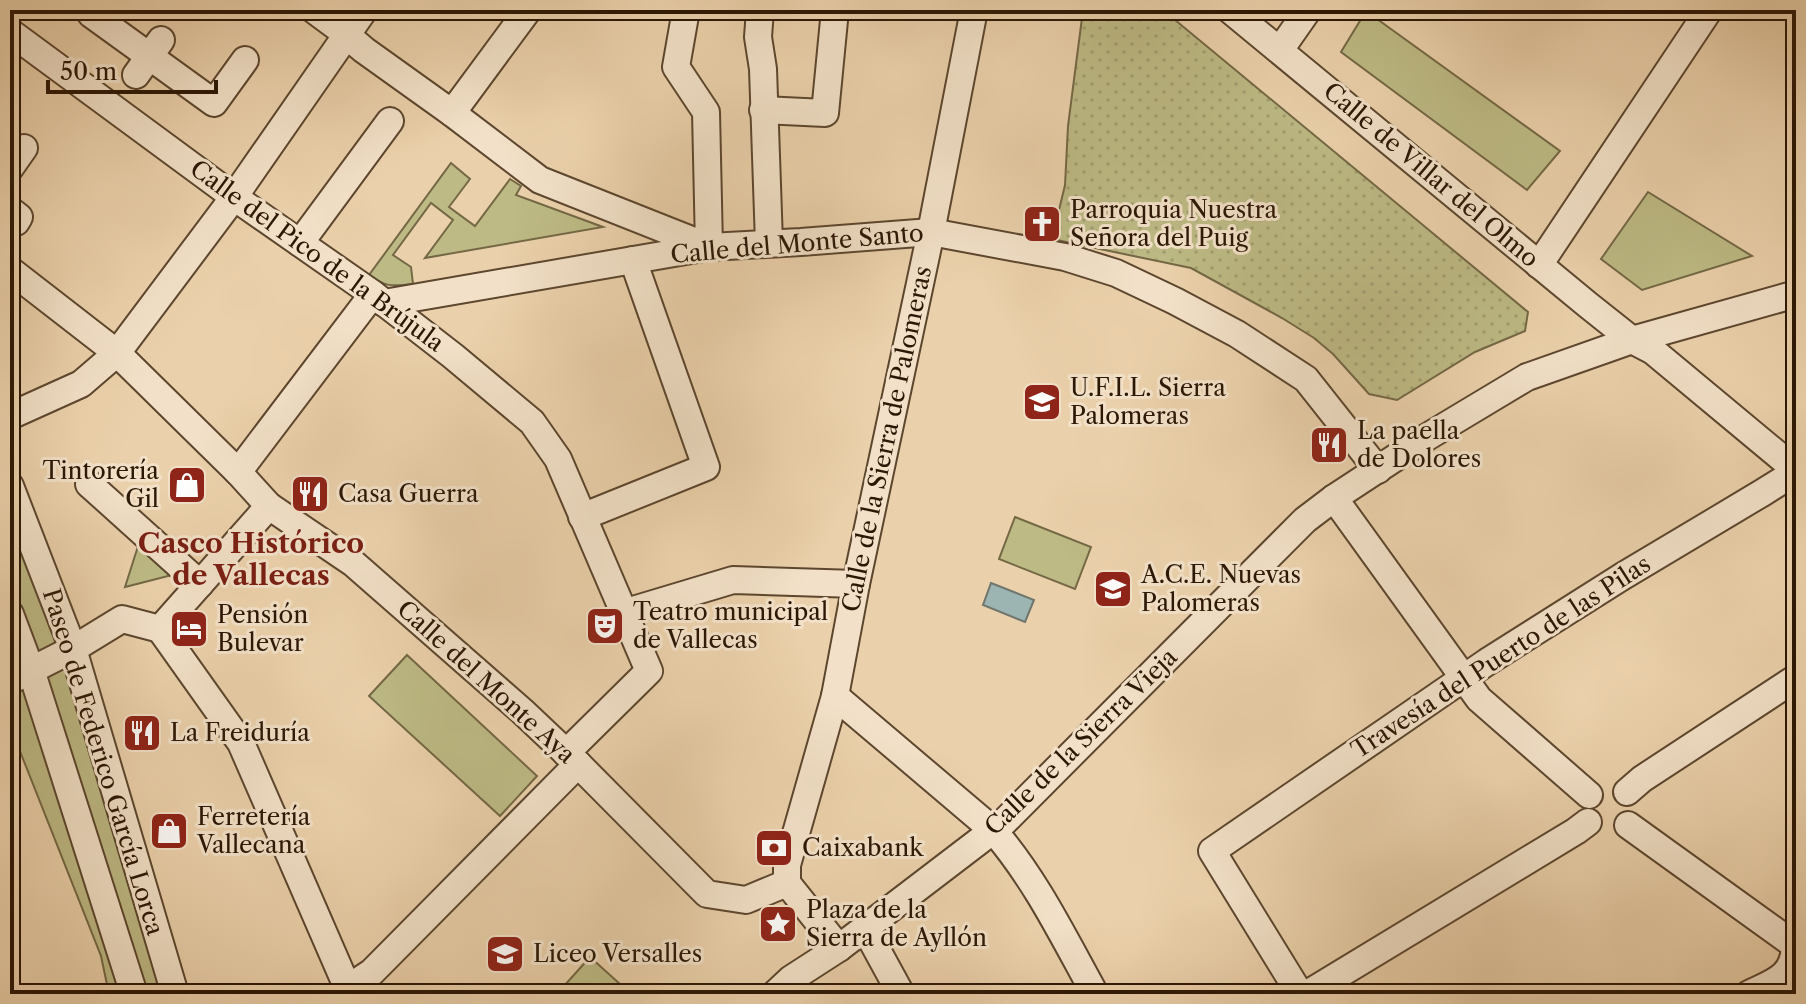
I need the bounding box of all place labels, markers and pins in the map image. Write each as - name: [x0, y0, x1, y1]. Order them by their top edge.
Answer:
- place label: Parroquia Nuestra Señora del Puig: [1070, 195, 1277, 252]
- church icon: Parroquia Nuestra Señora del Puig: [1021, 203, 1063, 245]
- place label: U.F.I.L. Sierra Palomeras: [1070, 373, 1226, 430]
- school or university icon: U.F.I.L. Sierra Palomeras: [1021, 381, 1063, 423]
- place label: La paella de Dolores: [1357, 416, 1481, 473]
- restaurant icon: La paella de Dolores: [1308, 424, 1350, 466]
- place label: Tintorería Gil: [43, 456, 159, 513]
- shop icon: Tintorería Gil: [166, 464, 208, 506]
- restaurant icon: Casa Guerra: [289, 473, 331, 515]
- place label: Casa Guerra: [338, 479, 479, 508]
- place label: A.C.E. Nuevas Palomeras: [1140, 560, 1301, 617]
- school or university icon: A.C.E. Nuevas Palomeras: [1092, 568, 1134, 610]
- place label: Teatro municipal de Vallecas: [633, 597, 828, 654]
- place label: Pensión Bulevar: [217, 600, 308, 657]
- theatre icon: Teatro municipal de Vallecas: [584, 605, 626, 647]
- hotel icon: Pensión Bulevar: [168, 608, 210, 650]
- restaurant icon: La Freiduría: [121, 712, 163, 754]
- place label: La Freiduría: [170, 718, 310, 747]
- place label: Ferretería Vallecana: [196, 802, 311, 859]
- shop icon: Ferretería Vallecana: [148, 810, 190, 852]
- bank icon: Caixabank: [753, 827, 795, 869]
- place label: Caixabank: [802, 833, 924, 862]
- place label: Plaza de la Sierra de Ayllón: [806, 895, 987, 952]
- place icon: Plaza de la Sierra de Ayllón: [757, 903, 799, 945]
- school or university icon: Liceo Versalles: [484, 933, 526, 975]
- place label: Liceo Versalles: [533, 939, 702, 968]

